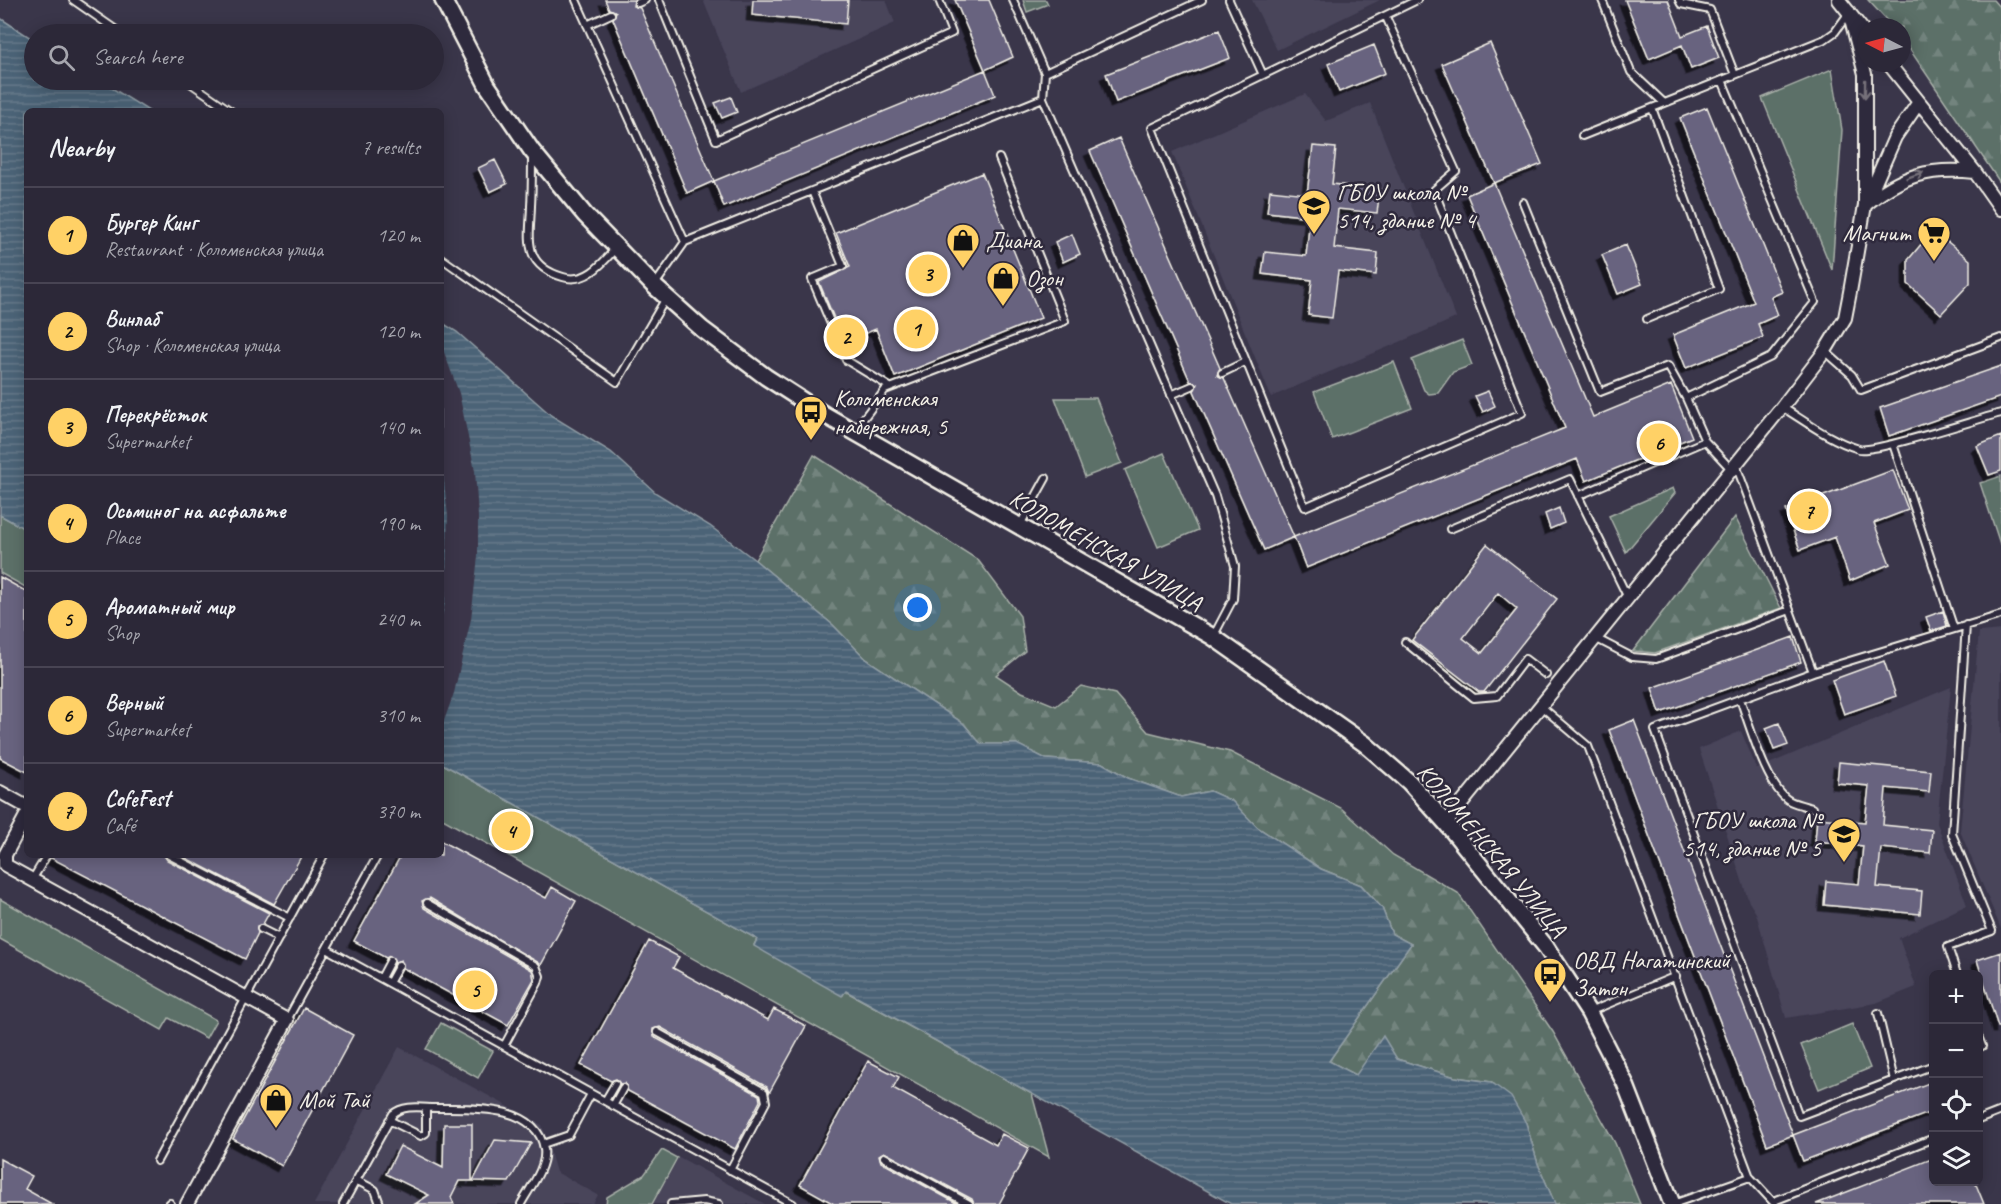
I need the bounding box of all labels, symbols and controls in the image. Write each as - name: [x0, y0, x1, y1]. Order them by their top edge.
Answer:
- north arrow: [1857, 18, 1911, 72]
- search box: [24, 24, 444, 90]
- icon: search: [45, 41, 78, 74]
- text: Search here: [93, 43, 183, 71]
- one-way arrow: [1859, 78, 1870, 98]
- text: Nearby: [48, 131, 113, 164]
- text: 7 results: [361, 135, 420, 160]
- one-way arrow: [1905, 169, 1923, 180]
- place label: ГБОУ школа № 514, здание № 4: [1337, 177, 1477, 236]
- school or university icon: ГБОУ школа № 514, здание № 4: [1296, 188, 1332, 235]
- text: Бургер Кинг: [105, 209, 197, 237]
- supermarket icon: Магнит: [1916, 215, 1952, 262]
- place label: Магнит: [1843, 218, 1912, 248]
- shop icon: Диана: [945, 222, 981, 269]
- text: 1: [63, 223, 72, 248]
- text: 120 m: [377, 223, 420, 248]
- place label: Диана: [986, 225, 1043, 255]
- text: Restaurant · Коломенская улица: [105, 237, 323, 262]
- pin: 3: [908, 252, 948, 296]
- shop icon: Озон: [985, 260, 1021, 307]
- place label: Озон: [1026, 263, 1064, 294]
- text: Винлаб: [105, 305, 159, 333]
- pin: 1: [896, 306, 936, 352]
- pin: 2: [826, 314, 866, 360]
- text: 2: [63, 319, 72, 344]
- text: 120 m: [377, 319, 420, 344]
- text: Shop · Коломенская улица: [105, 333, 280, 358]
- place label: Коломенская набережная, 5: [834, 383, 949, 441]
- bus stop icon: Коломенская набережная, 5: [793, 394, 829, 441]
- text: Перекрёсток: [105, 401, 207, 429]
- text: 3: [63, 415, 72, 440]
- text: 140 m: [377, 415, 420, 440]
- pin: 6: [1640, 420, 1678, 466]
- text: Supermarket: [105, 429, 190, 454]
- street label: КОЛОМЕНСКАЯ УЛИЦА: [1004, 483, 1208, 618]
- pin: 7: [1790, 488, 1828, 534]
- text: Осьминог на асфальте: [105, 497, 286, 525]
- text: 4: [63, 511, 72, 536]
- text: 190 m: [377, 511, 420, 536]
- text: Place: [105, 525, 140, 550]
- text: Ароматный мир: [105, 593, 235, 621]
- your location: [903, 593, 932, 622]
- text: 5: [63, 607, 72, 632]
- text: 240 m: [377, 607, 420, 632]
- text: Shop: [105, 621, 139, 646]
- text: Верный: [105, 689, 163, 717]
- text: 6: [63, 703, 72, 728]
- text: 310 m: [377, 703, 420, 728]
- text: Supermarket: [105, 717, 190, 742]
- street label: КОЛОМЕНСКАЯ УЛИЦА: [1411, 757, 1574, 944]
- text: CofeFest: [105, 785, 170, 813]
- text: 7: [63, 799, 72, 824]
- text: 370 m: [377, 799, 420, 824]
- place label: ГБОУ школа № 514, здание № 5: [1683, 805, 1824, 864]
- pin: 4: [492, 808, 530, 854]
- text: Café: [105, 813, 136, 838]
- school or university icon: ГБОУ школа № 514, здание № 5: [1826, 816, 1862, 863]
- place label: ОВД Нагатинский Затон: [1573, 945, 1732, 1003]
- bus stop icon: ОВД Нагатинский Затон: [1532, 956, 1568, 1003]
- pin: 5: [456, 968, 494, 1012]
- map controls: [1929, 970, 1983, 1186]
- button: +: [1929, 970, 1983, 1024]
- button: −: [1929, 1024, 1983, 1078]
- button: locate: [1929, 1078, 1983, 1132]
- shop icon: Мой Тай: [258, 1082, 294, 1129]
- place label: Мой Тай: [299, 1085, 372, 1115]
- button: layers: [1929, 1132, 1983, 1186]

